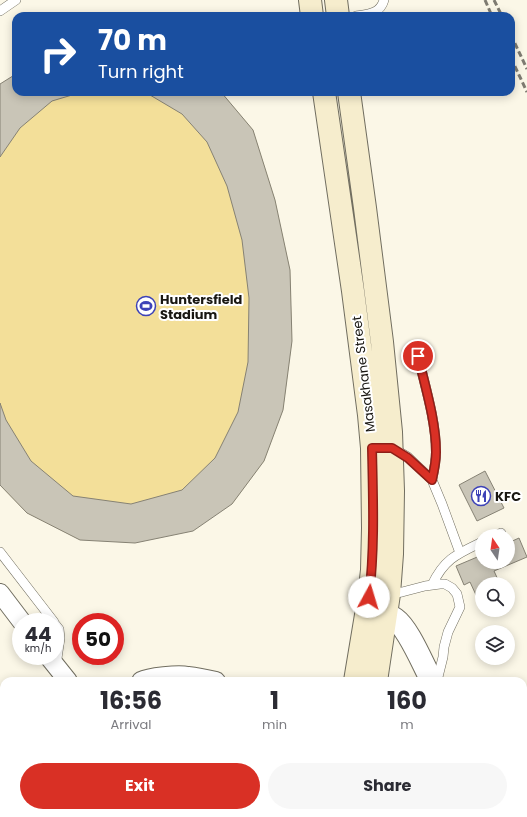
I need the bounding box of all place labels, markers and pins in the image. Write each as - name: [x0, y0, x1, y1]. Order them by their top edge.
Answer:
- place label: Huntersfield Stadium: [160, 290, 242, 324]
- sports icon: Huntersfield Stadium: [135, 295, 157, 317]
- pin: [401, 339, 435, 373]
- restaurant icon: KFC: [470, 485, 492, 507]
- place label: KFC: [495, 487, 521, 506]

